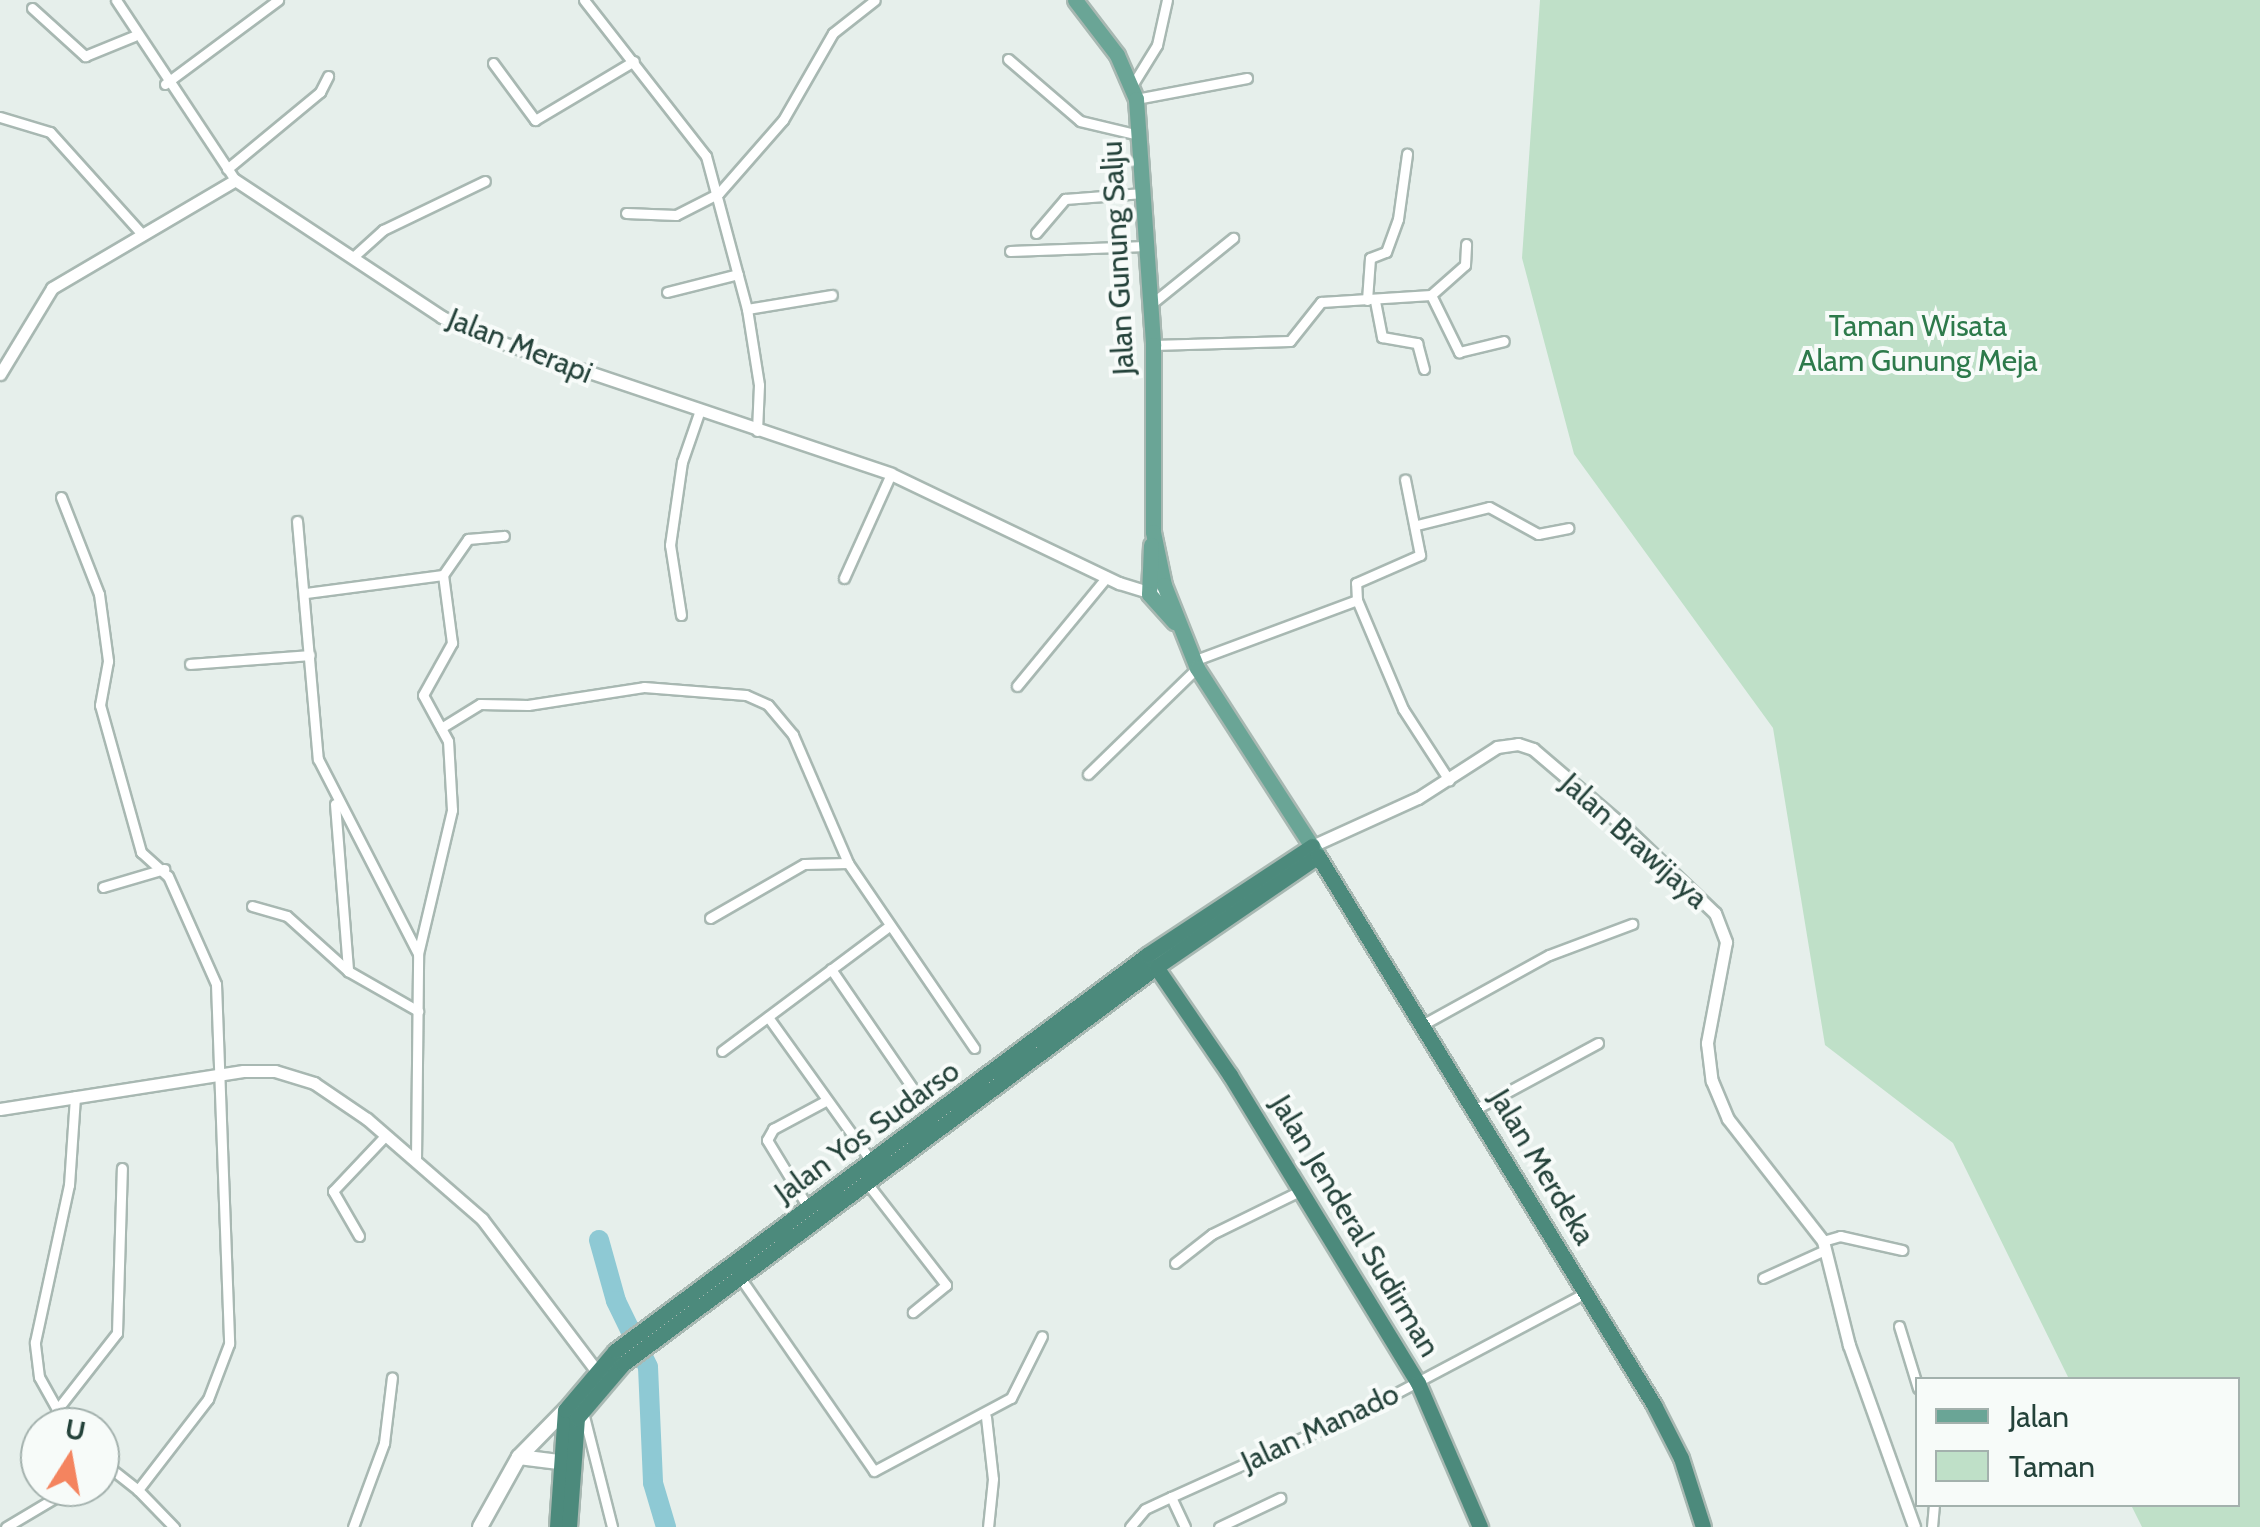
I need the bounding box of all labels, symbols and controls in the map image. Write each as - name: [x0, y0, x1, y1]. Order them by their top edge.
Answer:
- street label: Jalan Gunung Salju: [1094, 140, 1142, 376]
- street label: Jalan Merapi: [442, 301, 598, 391]
- park label: Taman Wisata Alam Gunung Meja: [1798, 308, 2038, 378]
- street label: Jalan Brawijaya: [1553, 766, 1715, 916]
- street label: Jalan Yos Sudarso: [768, 1053, 966, 1211]
- street label: Jalan Merdeka: [1482, 1083, 1602, 1251]
- street label: Jalan Jenderal Sudirman: [1263, 1089, 1447, 1363]
- street label: Jalan Manado: [1236, 1376, 1404, 1480]
- legend: [1915, 1377, 2240, 1507]
- text: Jalan: [2009, 1398, 2069, 1435]
- north arrow: [20, 1407, 120, 1507]
- text: U: [62, 1411, 88, 1448]
- text: Taman: [2009, 1448, 2095, 1485]

